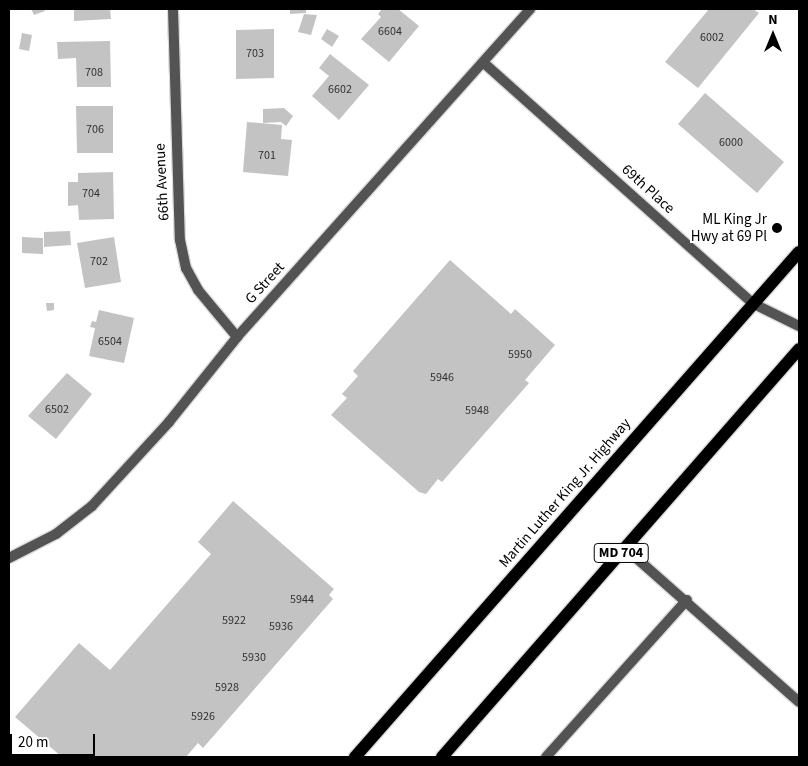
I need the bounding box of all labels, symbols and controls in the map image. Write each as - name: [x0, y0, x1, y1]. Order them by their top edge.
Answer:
- north arrow: [748, 10, 798, 60]
- text: N: [768, 10, 778, 30]
- house number: 6604: [378, 25, 402, 39]
- house number: 6002: [700, 31, 724, 45]
- house number: 703: [246, 47, 264, 61]
- house number: 708: [85, 66, 103, 80]
- house number: 6602: [328, 83, 352, 97]
- house number: 706: [86, 123, 104, 137]
- house number: 6000: [719, 136, 743, 150]
- street label: 66th Avenue: [151, 143, 173, 221]
- house number: 701: [258, 149, 276, 163]
- street label: 69th Place: [618, 161, 678, 217]
- house number: 704: [82, 187, 100, 201]
- place label: ML King Jr Hwy at 69 Pl: [691, 210, 767, 245]
- marker: ML King Jr Hwy at 69 Pl: [771, 222, 783, 234]
- house number: 702: [90, 255, 108, 269]
- street label: G Street: [242, 258, 288, 308]
- house number: 6504: [98, 335, 122, 349]
- house number: 5950: [508, 348, 532, 362]
- house number: 5946: [430, 371, 454, 385]
- house number: 6502: [45, 403, 69, 417]
- house number: 5948: [465, 404, 489, 418]
- street label: Martin Luther King Jr. Highway: [495, 415, 635, 571]
- road number: MD 704: [594, 542, 648, 564]
- house number: 5944: [290, 593, 314, 607]
- house number: 5922: [222, 614, 246, 628]
- house number: 5936: [269, 620, 293, 634]
- house number: 5930: [242, 651, 266, 665]
- house number: 5928: [215, 681, 239, 695]
- house number: 5926: [191, 710, 215, 724]
- scale bar: [12, 724, 98, 756]
- text: 20 m: [18, 732, 48, 753]

